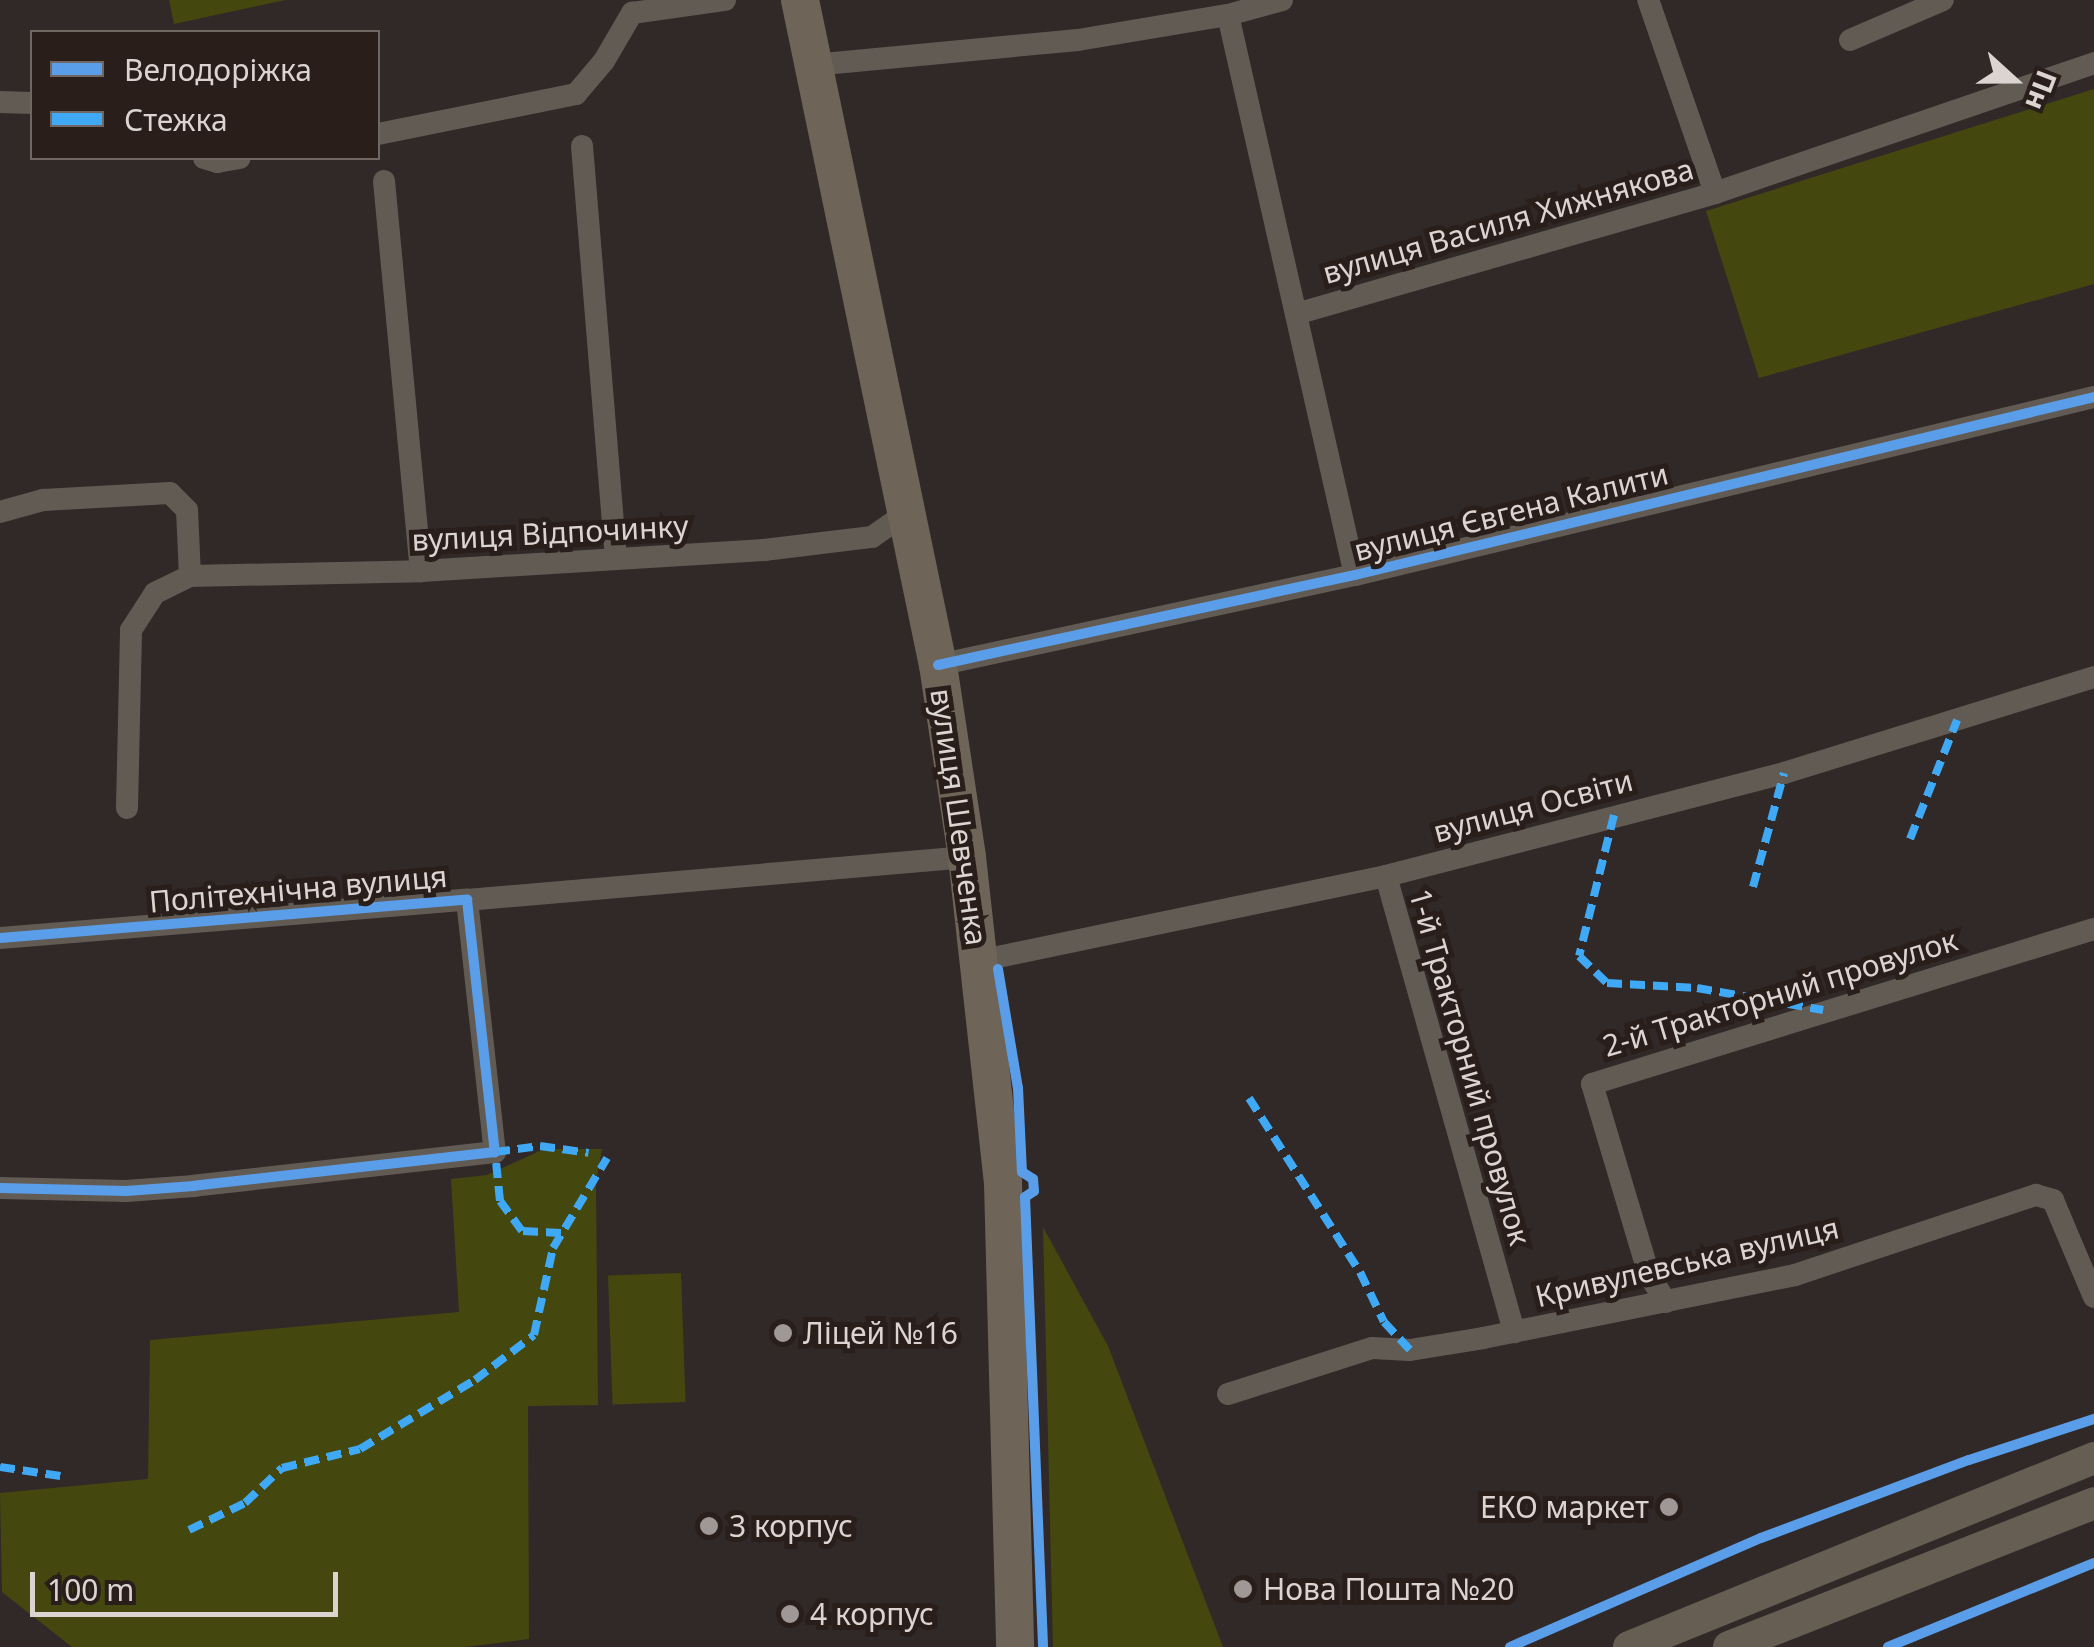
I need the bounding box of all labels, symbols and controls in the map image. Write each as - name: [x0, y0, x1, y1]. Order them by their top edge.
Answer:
- legend: [30, 30, 380, 160]
- north arrow: [1964, 30, 2064, 130]
- text: Велодоріжка: [124, 49, 312, 90]
- text: Пн: [2017, 65, 2067, 116]
- text: Стежка: [124, 99, 228, 140]
- street label: вулиця Василя Хижнякова: [1319, 151, 1697, 291]
- street label: вулиця Євгена Калити: [1350, 456, 1672, 568]
- street label: вулиця Відпочинку: [411, 508, 689, 558]
- street label: вулиця Шевченка: [923, 686, 995, 948]
- street label: вулиця Освіти: [1429, 762, 1637, 850]
- street label: Політехнічна вулиця: [147, 858, 449, 920]
- street label: 1-й Тракторний провулок: [1402, 885, 1538, 1249]
- street label: 2-й Тракторний провулок: [1598, 922, 1962, 1064]
- street label: Кривулевська вулиця: [1532, 1210, 1842, 1314]
- place label: Ліцей №16: [803, 1315, 958, 1351]
- marker: Ліцей №16: [772, 1322, 794, 1344]
- place label: ЕКО маркет: [1480, 1489, 1649, 1525]
- marker: ЕКО маркет: [1658, 1496, 1680, 1518]
- place label: 3 корпус: [729, 1508, 853, 1544]
- marker: 3 корпус: [698, 1515, 720, 1537]
- scale bar: [35, 1552, 342, 1614]
- text: 100 m: [47, 1569, 134, 1610]
- place label: Нова Пошта №20: [1263, 1571, 1514, 1607]
- marker: Нова Пошта №20: [1232, 1578, 1254, 1600]
- place label: 4 корпус: [810, 1596, 934, 1632]
- marker: 4 корпус: [779, 1603, 801, 1625]

